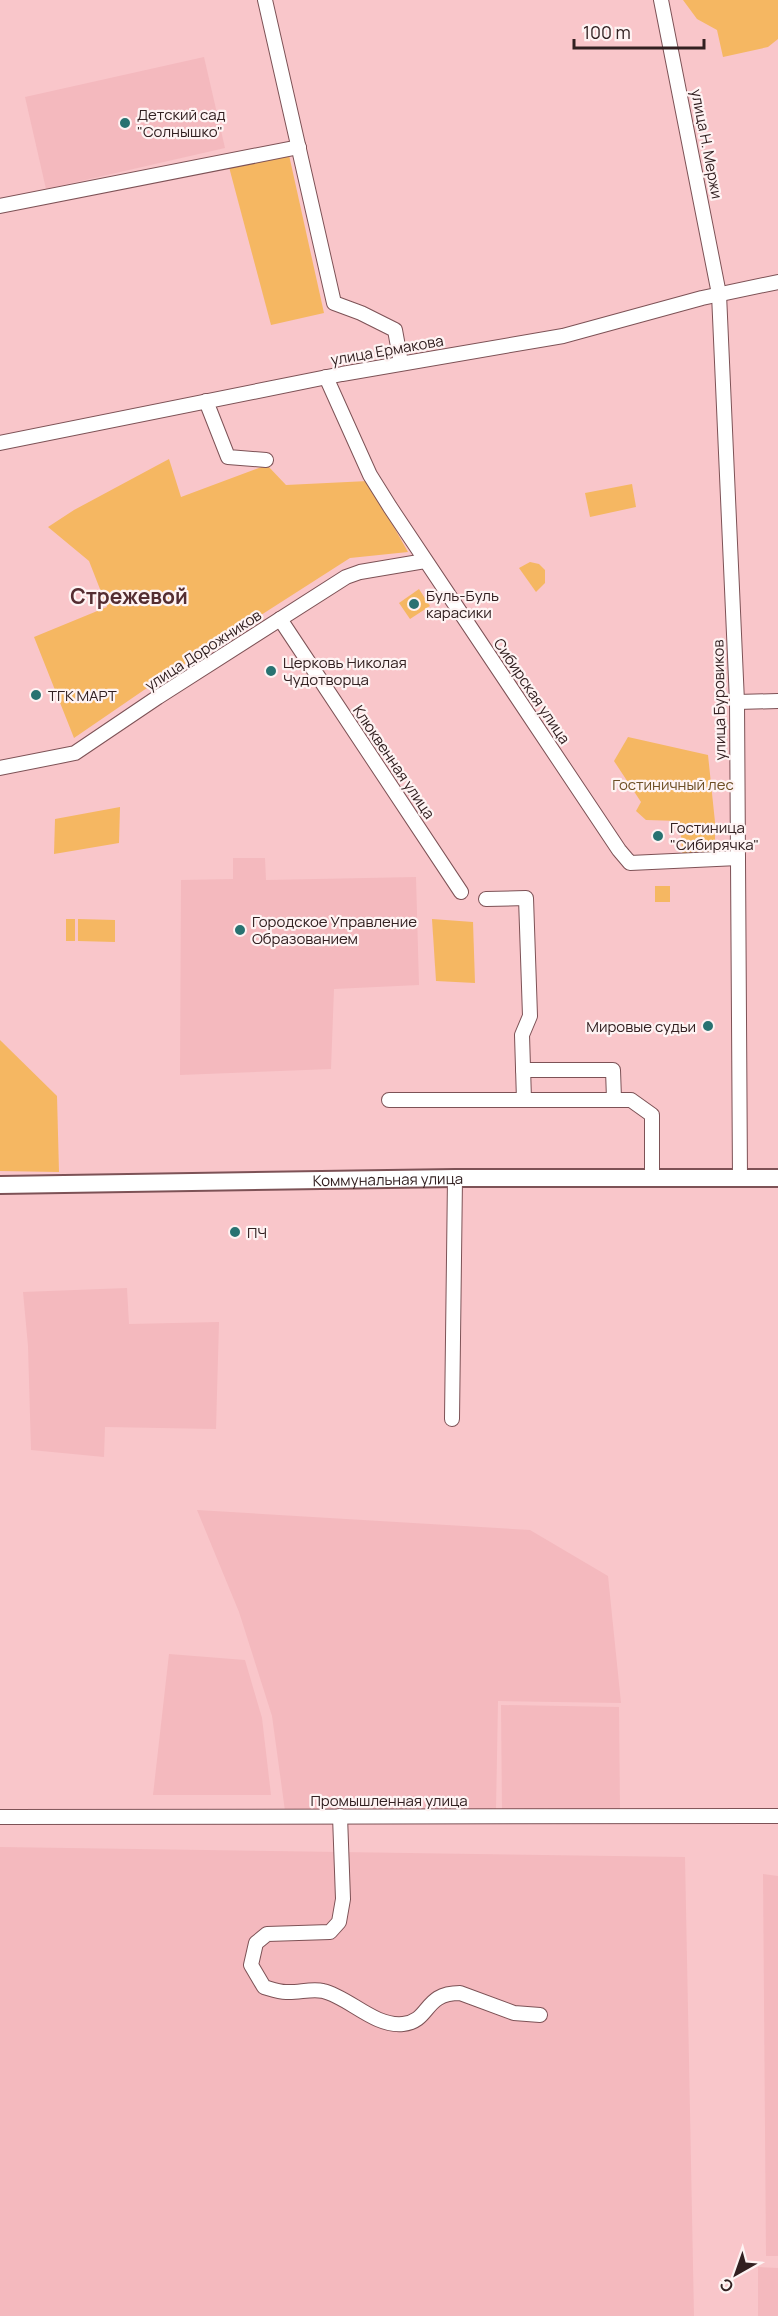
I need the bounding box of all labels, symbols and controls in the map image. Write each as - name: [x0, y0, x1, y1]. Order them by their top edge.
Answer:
- scale bar: [574, 12, 704, 50]
- text: 100 m: [583, 20, 631, 44]
- street label: улица Н. Мержи: [686, 87, 728, 201]
- place label: Детский сад "Солнышко": [137, 104, 226, 142]
- marker: Детский сад "Солнышко": [118, 116, 132, 130]
- street label: улица Ермакова: [329, 330, 445, 370]
- district label: Стрежевой: [70, 582, 188, 610]
- place label: Буль-Буль карасики: [426, 585, 499, 623]
- marker: Буль-Буль карасики: [407, 597, 421, 611]
- street label: улица Дорожников: [141, 604, 265, 696]
- street label: Сибирская улица: [489, 634, 575, 748]
- street label: улица Буровиков: [707, 639, 731, 761]
- place label: Церковь Николая Чудотворца: [283, 652, 407, 690]
- marker: Церковь Николая Чудотворца: [264, 664, 278, 678]
- place label: ТГК МАРТ: [48, 685, 117, 706]
- marker: ТГК МАРТ: [29, 688, 43, 702]
- street label: Клюквенная улица: [348, 701, 440, 823]
- park label: Гостиничный лес: [612, 774, 734, 795]
- place label: Гостиница "Сибирячка": [670, 817, 759, 855]
- marker: Гостиница "Сибирячка": [651, 829, 665, 843]
- place label: Городское Управление Образованием: [252, 911, 417, 949]
- marker: Городское Управление Образованием: [233, 923, 247, 937]
- place label: Мировые судьи: [586, 1016, 696, 1037]
- marker: Мировые судьи: [701, 1019, 715, 1033]
- street label: Коммунальная улица: [313, 1167, 463, 1191]
- place label: ПЧ: [247, 1222, 267, 1243]
- marker: ПЧ: [228, 1225, 242, 1239]
- street label: Промышленная улица: [310, 1790, 468, 1811]
- north arrow: [706, 2244, 766, 2304]
- text: С: [715, 2273, 738, 2298]

